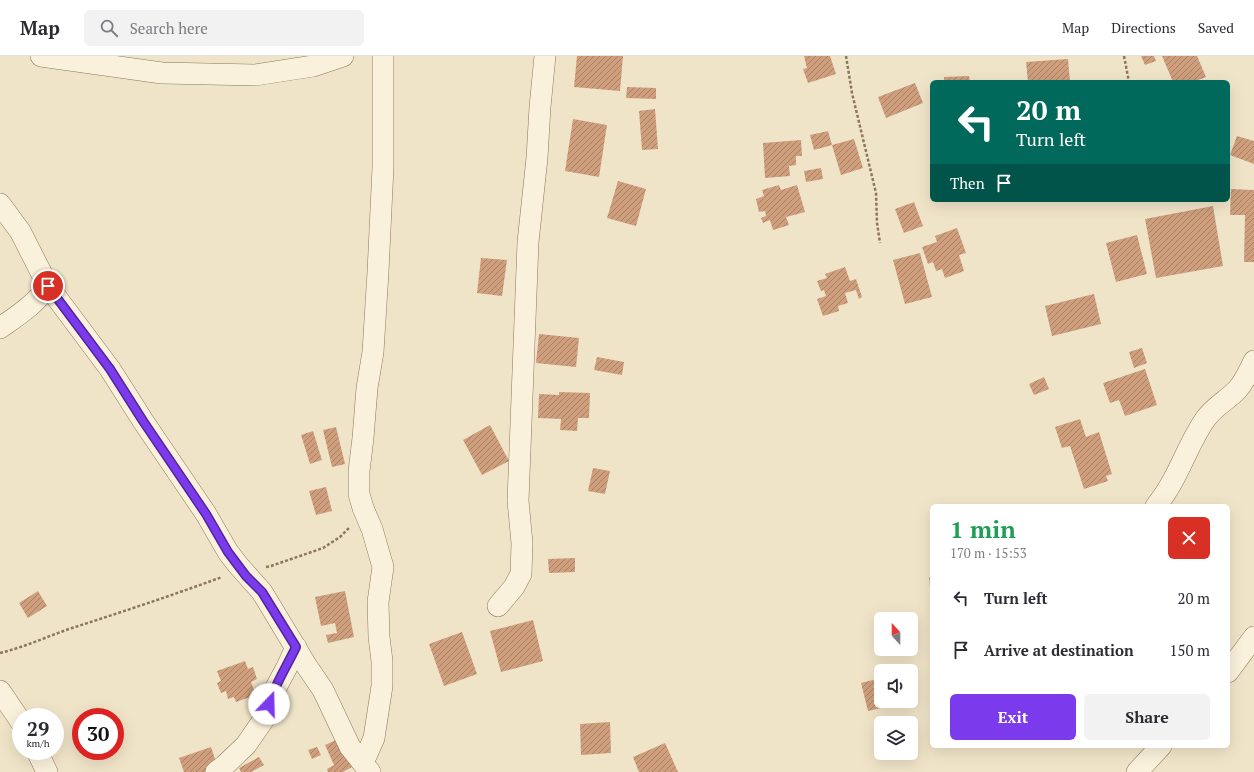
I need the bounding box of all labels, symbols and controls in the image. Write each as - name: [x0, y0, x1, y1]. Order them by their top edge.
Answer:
- search box: [84, 10, 364, 46]
- text: Map: [20, 15, 60, 40]
- icon: search: [98, 17, 120, 39]
- text: Search here: [130, 18, 208, 38]
- text: Map: [1062, 18, 1089, 37]
- text: Directions: [1111, 18, 1176, 37]
- text: Saved: [1198, 18, 1234, 37]
- text: 20 m: [1016, 91, 1081, 128]
- icon: left: [950, 96, 1002, 148]
- text: Turn left: [1016, 127, 1086, 151]
- icon: arrive: [993, 172, 1015, 194]
- text: Then: [950, 173, 985, 193]
- pin: [31, 269, 65, 303]
- icon: arrive: [37, 275, 59, 297]
- text: 1 min: [950, 513, 1016, 545]
- button: close: [1168, 517, 1210, 559]
- text: 170 m · 15:53: [950, 544, 1027, 562]
- icon: left: [950, 587, 972, 609]
- text: Turn left: [984, 588, 1048, 608]
- text: 20 m: [1177, 588, 1210, 608]
- north arrow: [874, 612, 918, 656]
- map controls: [874, 612, 918, 760]
- icon: arrive: [950, 639, 972, 661]
- text: Arrive at destination: [984, 640, 1134, 660]
- text: 150 m: [1169, 640, 1210, 660]
- button: sound: [874, 664, 918, 708]
- position arrow: [248, 683, 290, 725]
- button: Exit: [950, 694, 1076, 740]
- button: Share: [1084, 694, 1210, 740]
- speed limit sign: 30: [72, 708, 124, 760]
- text: 29: [27, 715, 49, 742]
- button: layers: [874, 716, 918, 760]
- text: km/h: [26, 737, 50, 750]

